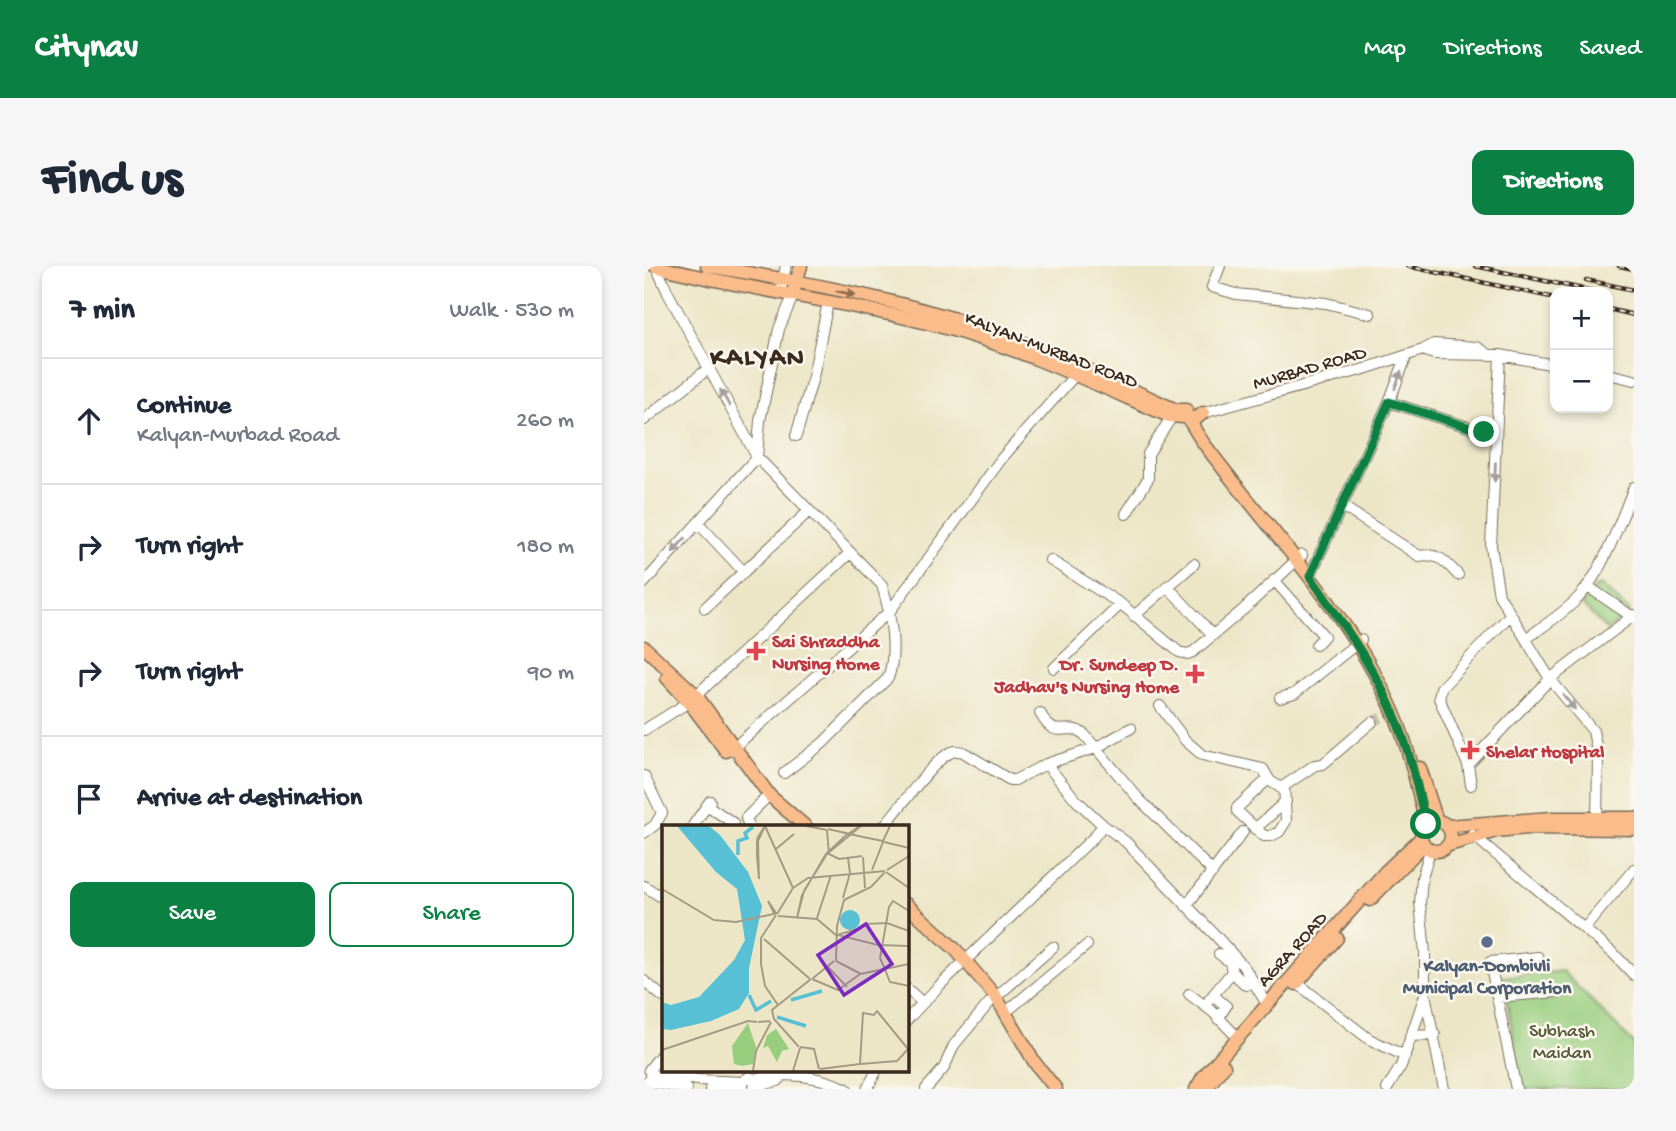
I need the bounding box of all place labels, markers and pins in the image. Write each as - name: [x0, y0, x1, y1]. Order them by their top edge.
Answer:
- place label: Sai Shraddha Nursing Home: [772, 632, 881, 677]
- marker: Sai Shraddha Nursing Home: [746, 641, 766, 661]
- place label: Dr. Sundeep D. Jadhav's Nursing Home: [993, 655, 1180, 700]
- marker: Dr. Sundeep D. Jadhav's Nursing Home: [1185, 664, 1205, 684]
- marker: Shelar Hospital: [1460, 740, 1480, 760]
- place label: Shelar Hospital: [1486, 742, 1604, 765]
- marker: Kalyan-Dombivli Municipal Corporation: [1479, 934, 1495, 950]
- place label: Kalyan-Dombivli Municipal Corporation: [1403, 956, 1572, 1001]

